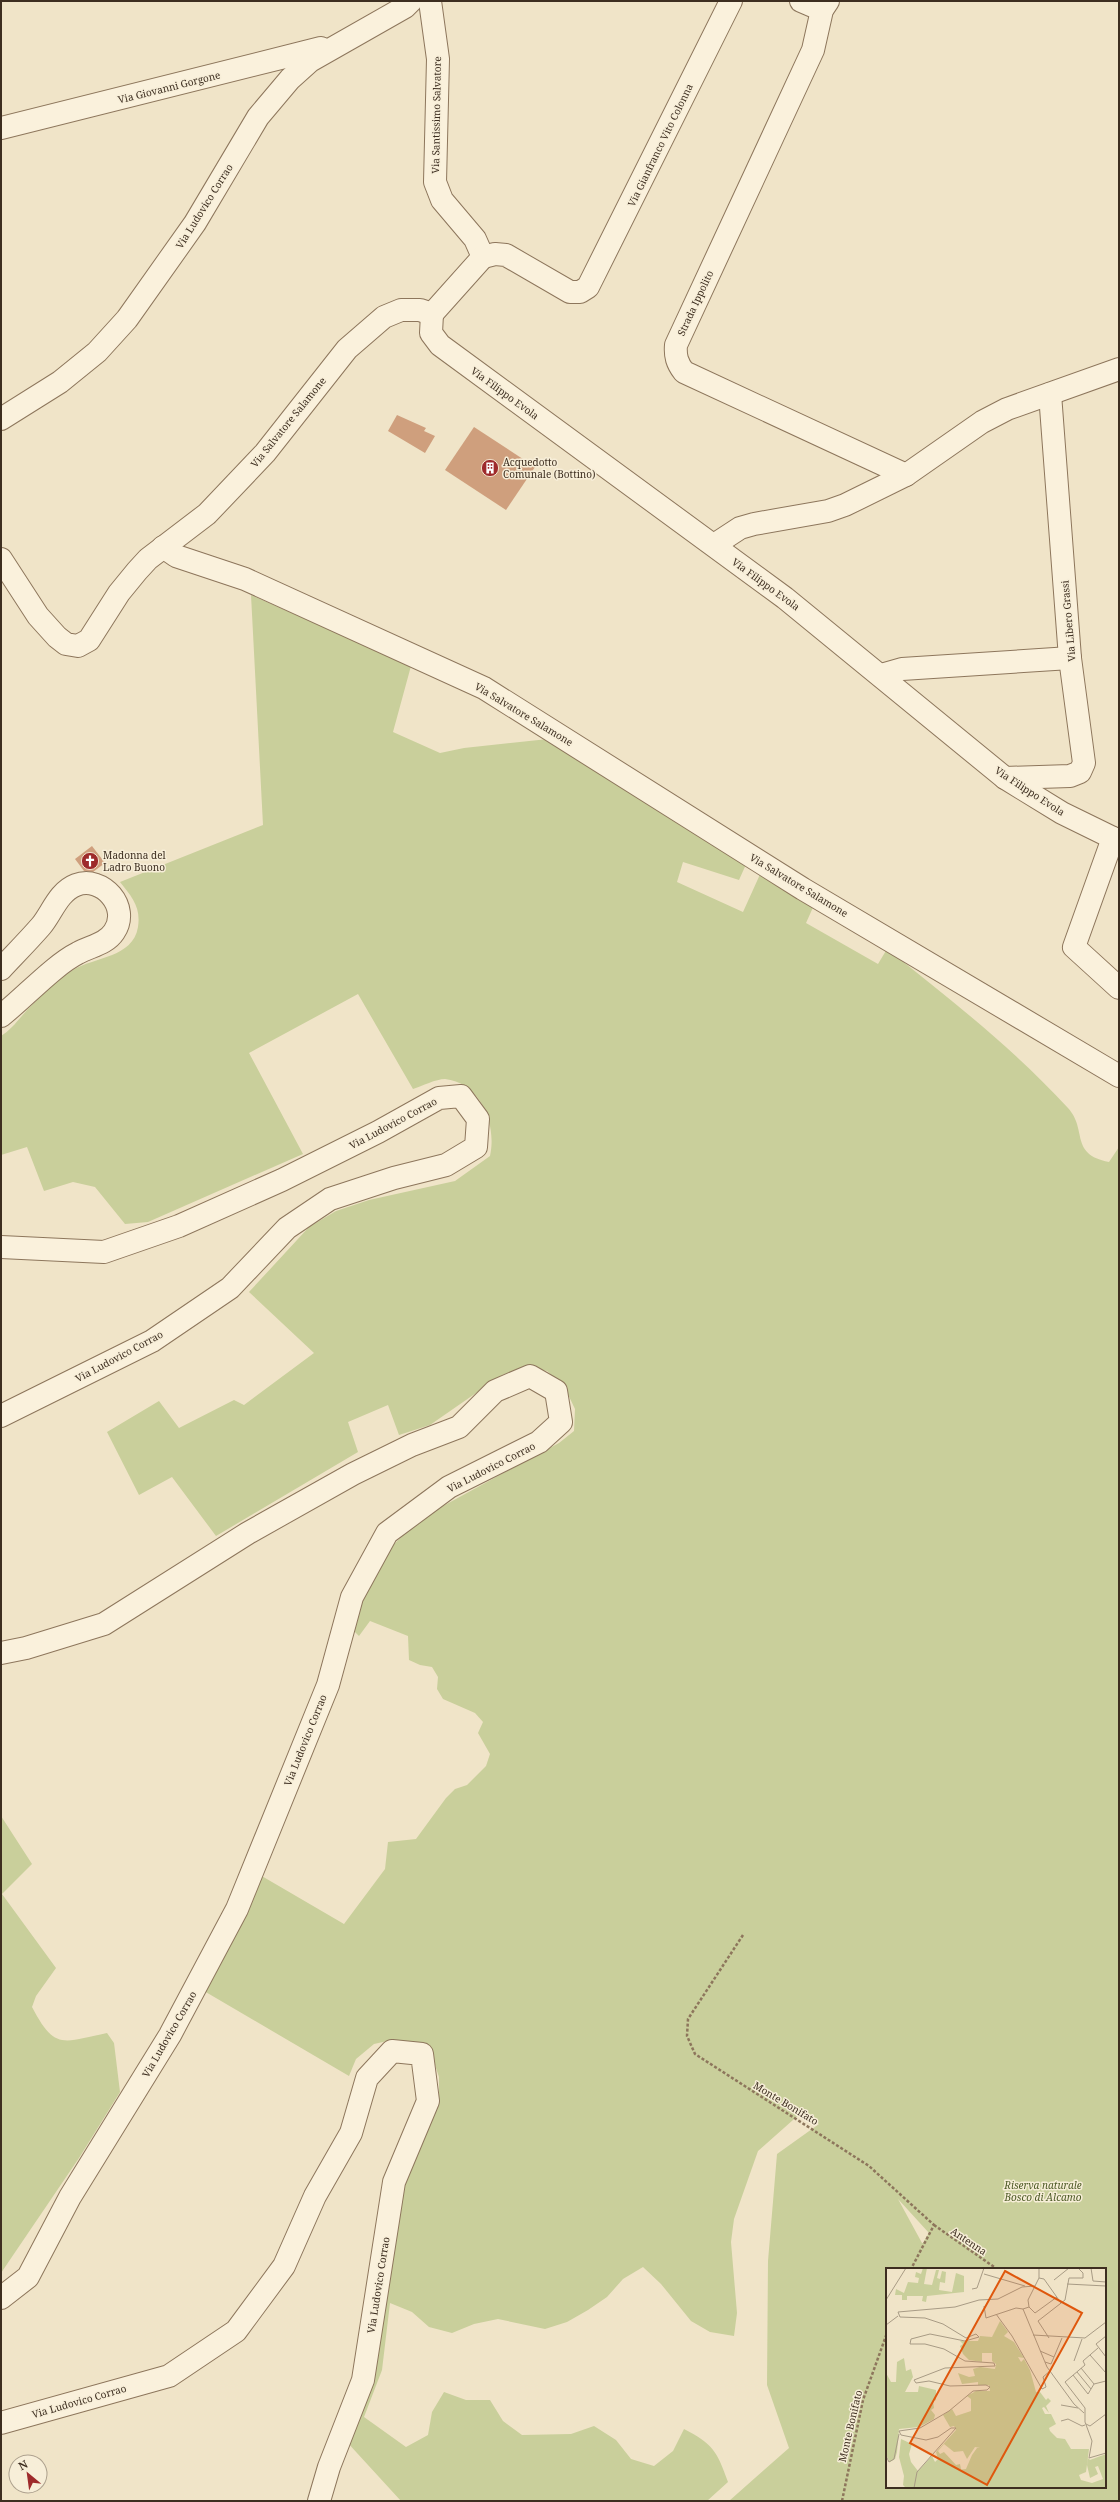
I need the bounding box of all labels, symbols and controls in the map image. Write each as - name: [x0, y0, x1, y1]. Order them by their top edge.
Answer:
- street label: Via Santissimo Salvatore: [428, 56, 444, 174]
- street label: Via Giovanni Gorgone: [116, 68, 222, 106]
- street label: Via Gianfranco Vito Colonna: [624, 81, 696, 209]
- street label: Via Ludovico Corrao: [172, 161, 236, 251]
- street label: Strada Ippolito: [674, 268, 716, 338]
- street label: Via Filippo Evola: [468, 364, 542, 423]
- street label: Via Salvatore Salamone: [247, 374, 329, 470]
- place label: Acquedotto Comunale (Bottino): [503, 455, 596, 481]
- building icon: Acquedotto Comunale (Bottino): [480, 458, 500, 478]
- street label: Via Filippo Evola: [729, 555, 803, 614]
- street label: Via Libero Grassi: [1057, 579, 1079, 662]
- street label: Via Salvatore Salamone: [472, 679, 576, 749]
- street label: Via Filippo Evola: [992, 763, 1068, 819]
- place label: Madonna del Ladro Buono: [103, 848, 166, 874]
- street label: Via Salvatore Salamone: [747, 850, 851, 920]
- church icon: Madonna del Ladro Buono: [80, 851, 100, 871]
- street label: Via Ludovico Corrao: [347, 1094, 440, 1152]
- street label: Via Ludovico Corrao: [73, 1327, 166, 1385]
- street label: Via Ludovico Corrao: [444, 1439, 538, 1495]
- street label: Via Ludovico Corrao: [280, 1692, 330, 1788]
- street label: Via Ludovico Corrao: [139, 1988, 200, 2080]
- street label: Monte Bonifato: [751, 2078, 821, 2128]
- park label: Riserva naturale Bosco di Alcamo: [1003, 2178, 1082, 2204]
- street label: Antenna: [948, 2224, 990, 2258]
- street label: Via Ludovico Corrao: [363, 2236, 393, 2334]
- inset map: [886, 2268, 1106, 2488]
- street label: Via Ludovico Corrao: [30, 2381, 128, 2421]
- street label: Monte Bonifato: [835, 2388, 865, 2463]
- north arrow: [8, 2454, 48, 2494]
- text: N: [15, 2456, 31, 2473]

